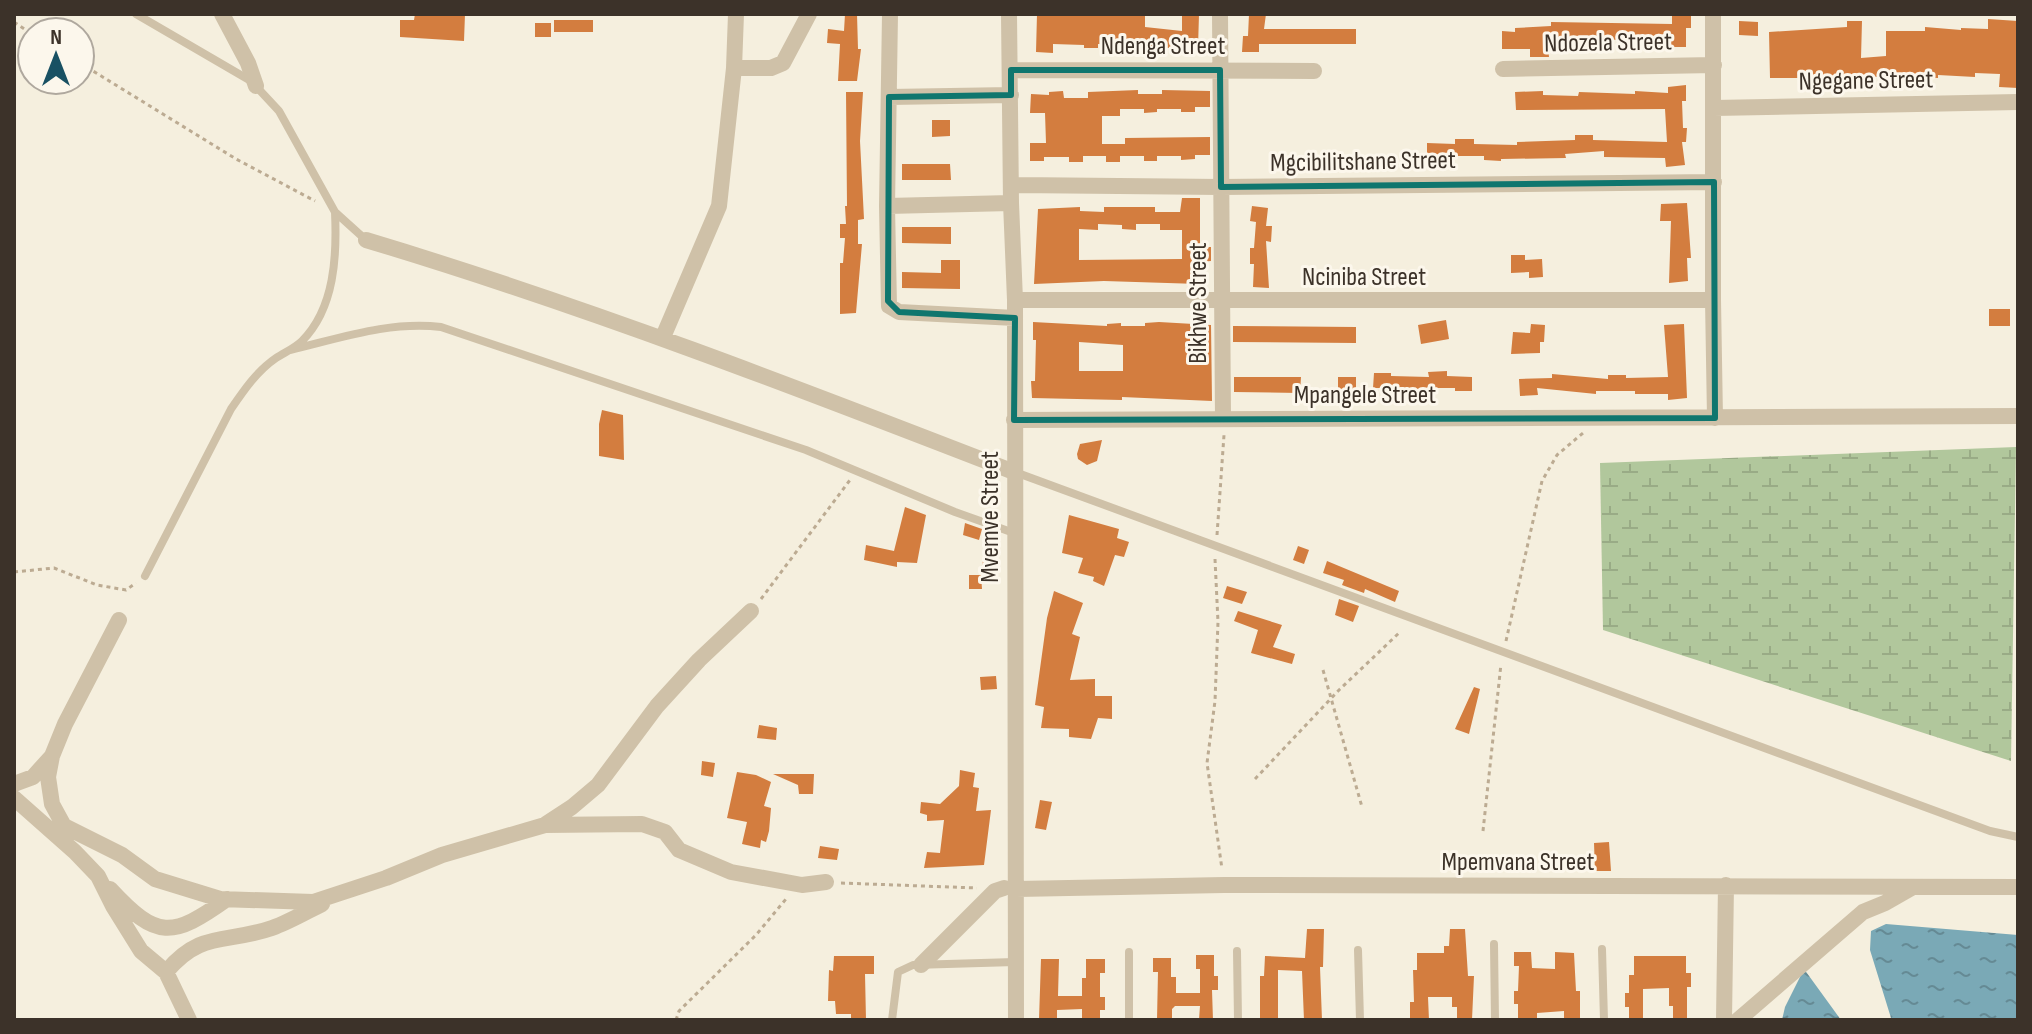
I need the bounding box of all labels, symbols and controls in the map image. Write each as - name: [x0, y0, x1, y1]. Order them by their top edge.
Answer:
- north arrow: [16, 16, 96, 96]
- text: N: [50, 24, 62, 51]
- street label: Ndozela Street: [1544, 26, 1672, 60]
- street label: Ndenga Street: [1101, 31, 1225, 62]
- street label: Ngegane Street: [1798, 64, 1934, 98]
- street label: Mgcibilitshane Street: [1270, 145, 1456, 179]
- street label: Bikhwe Street: [1183, 242, 1214, 364]
- street label: Nciniba Street: [1302, 262, 1426, 293]
- street label: Mpangele Street: [1294, 380, 1436, 411]
- street label: Mvemve Street: [975, 451, 1006, 583]
- street label: Mpemvana Street: [1441, 847, 1595, 878]

